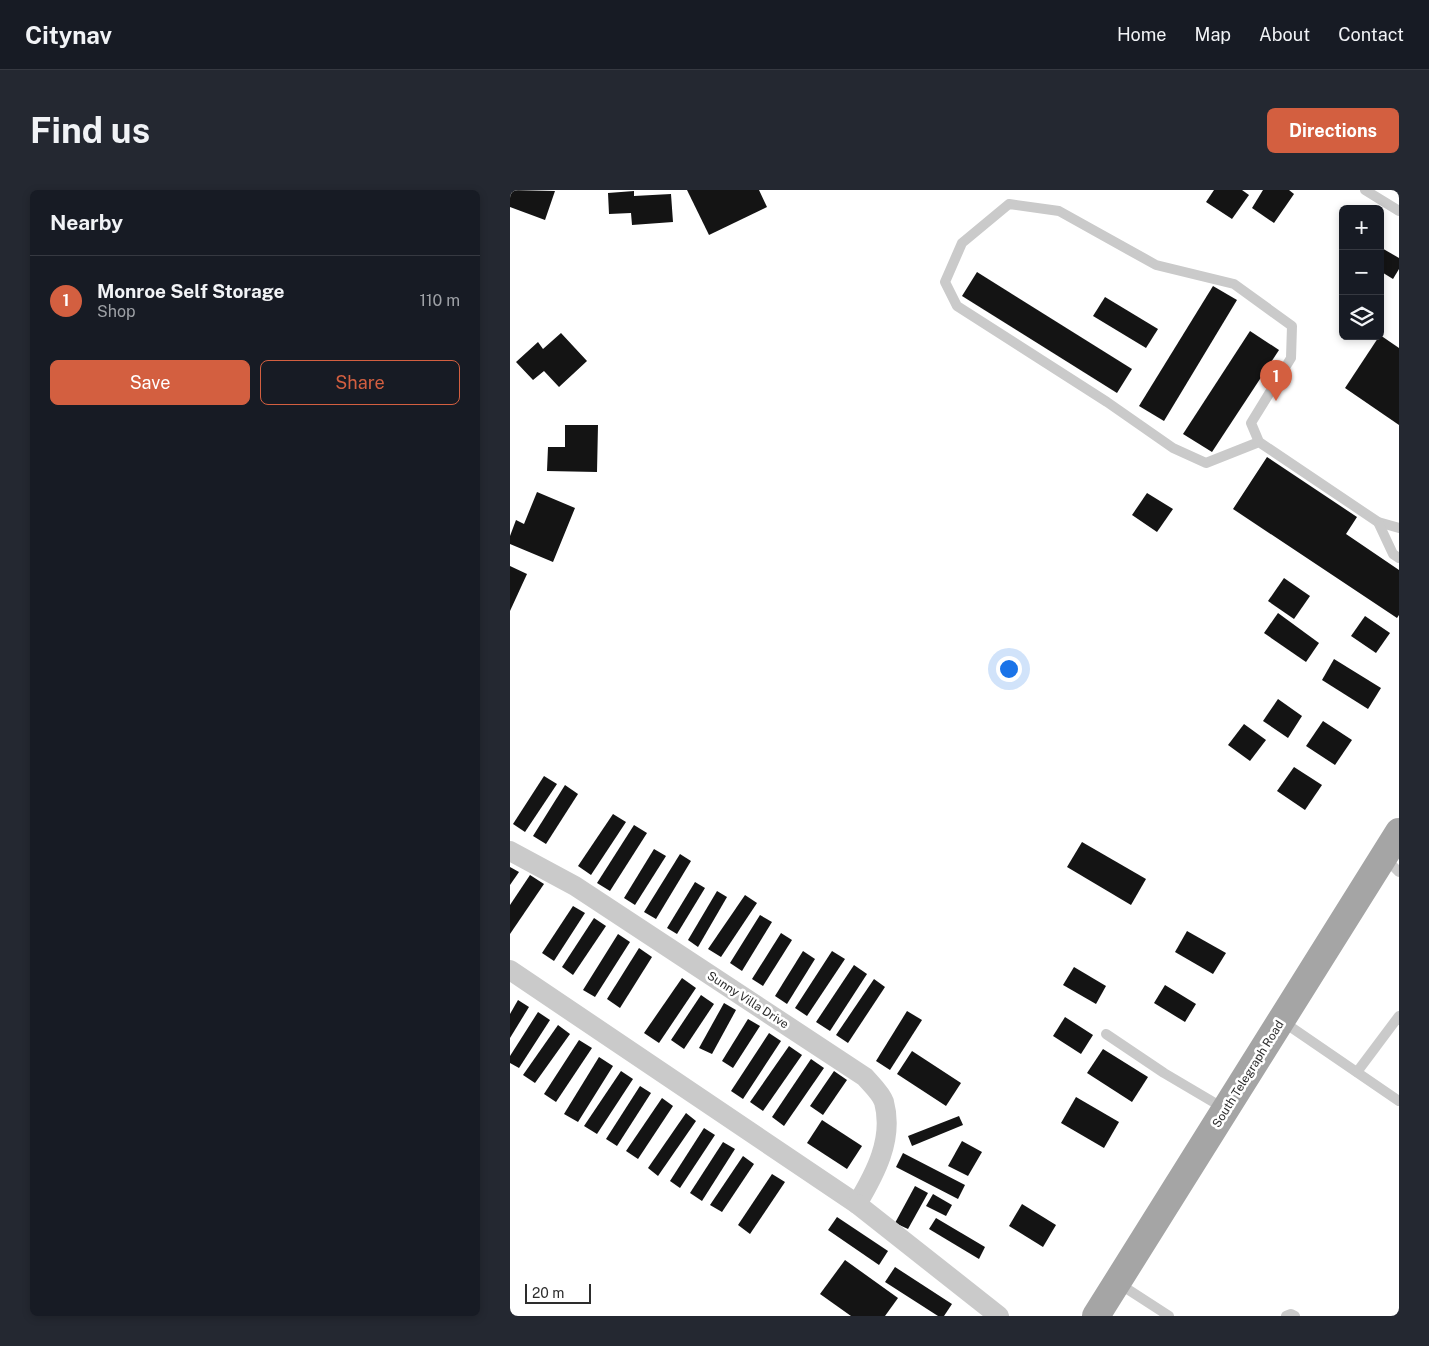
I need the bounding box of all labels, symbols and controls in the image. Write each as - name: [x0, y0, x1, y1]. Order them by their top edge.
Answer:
- text: Citynav: [25, 21, 112, 49]
- text: Home: [1117, 24, 1167, 45]
- text: Map: [1195, 24, 1231, 45]
- text: About: [1259, 24, 1310, 45]
- text: Contact: [1338, 24, 1404, 45]
- button: Directions: [1267, 108, 1399, 153]
- text: Find us: [30, 110, 150, 151]
- map controls: [1339, 205, 1384, 340]
- button: +: [1339, 205, 1384, 250]
- text: Nearby: [50, 210, 123, 235]
- button: −: [1339, 250, 1384, 295]
- text: Monroe Self Storage: [97, 280, 284, 302]
- text: 1: [63, 291, 69, 310]
- text: 110 m: [419, 291, 460, 310]
- button: layers: [1339, 295, 1384, 340]
- text: Shop: [97, 302, 136, 321]
- button: Save: [50, 360, 250, 405]
- button: Share: [260, 360, 460, 405]
- pin: 1: [1260, 360, 1292, 401]
- your location: [996, 656, 1022, 682]
- street label: Sunny Villa Drive: [705, 968, 791, 1032]
- street label: South Telegraph Road: [1209, 1018, 1287, 1130]
- scale bar: [525, 1281, 591, 1304]
- text: 20 m: [532, 1285, 564, 1301]

